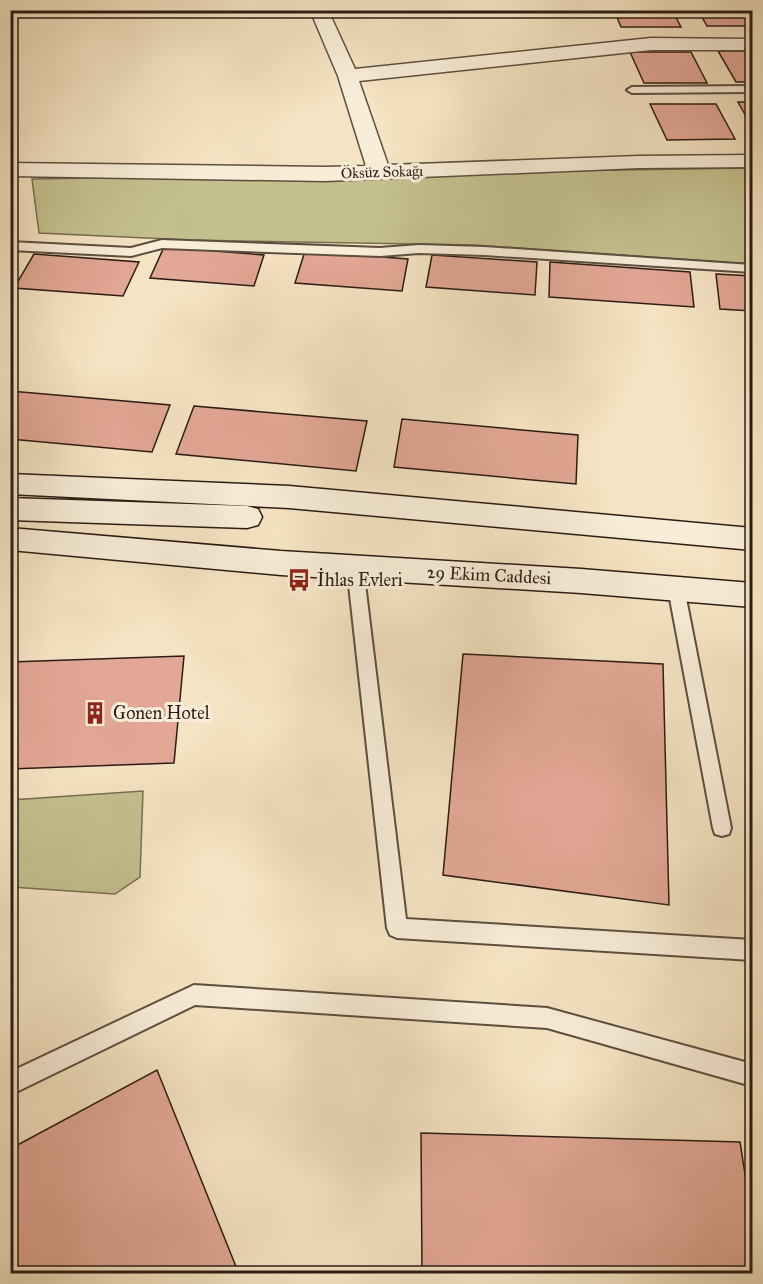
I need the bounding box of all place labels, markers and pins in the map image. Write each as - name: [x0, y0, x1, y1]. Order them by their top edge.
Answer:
- bus stop icon: İhlas Evleri: [286, 567, 312, 593]
- place label: İhlas Evleri: [317, 568, 403, 591]
- building icon: Gonen Hotel: [82, 700, 108, 726]
- place label: Gonen Hotel: [113, 702, 210, 724]

